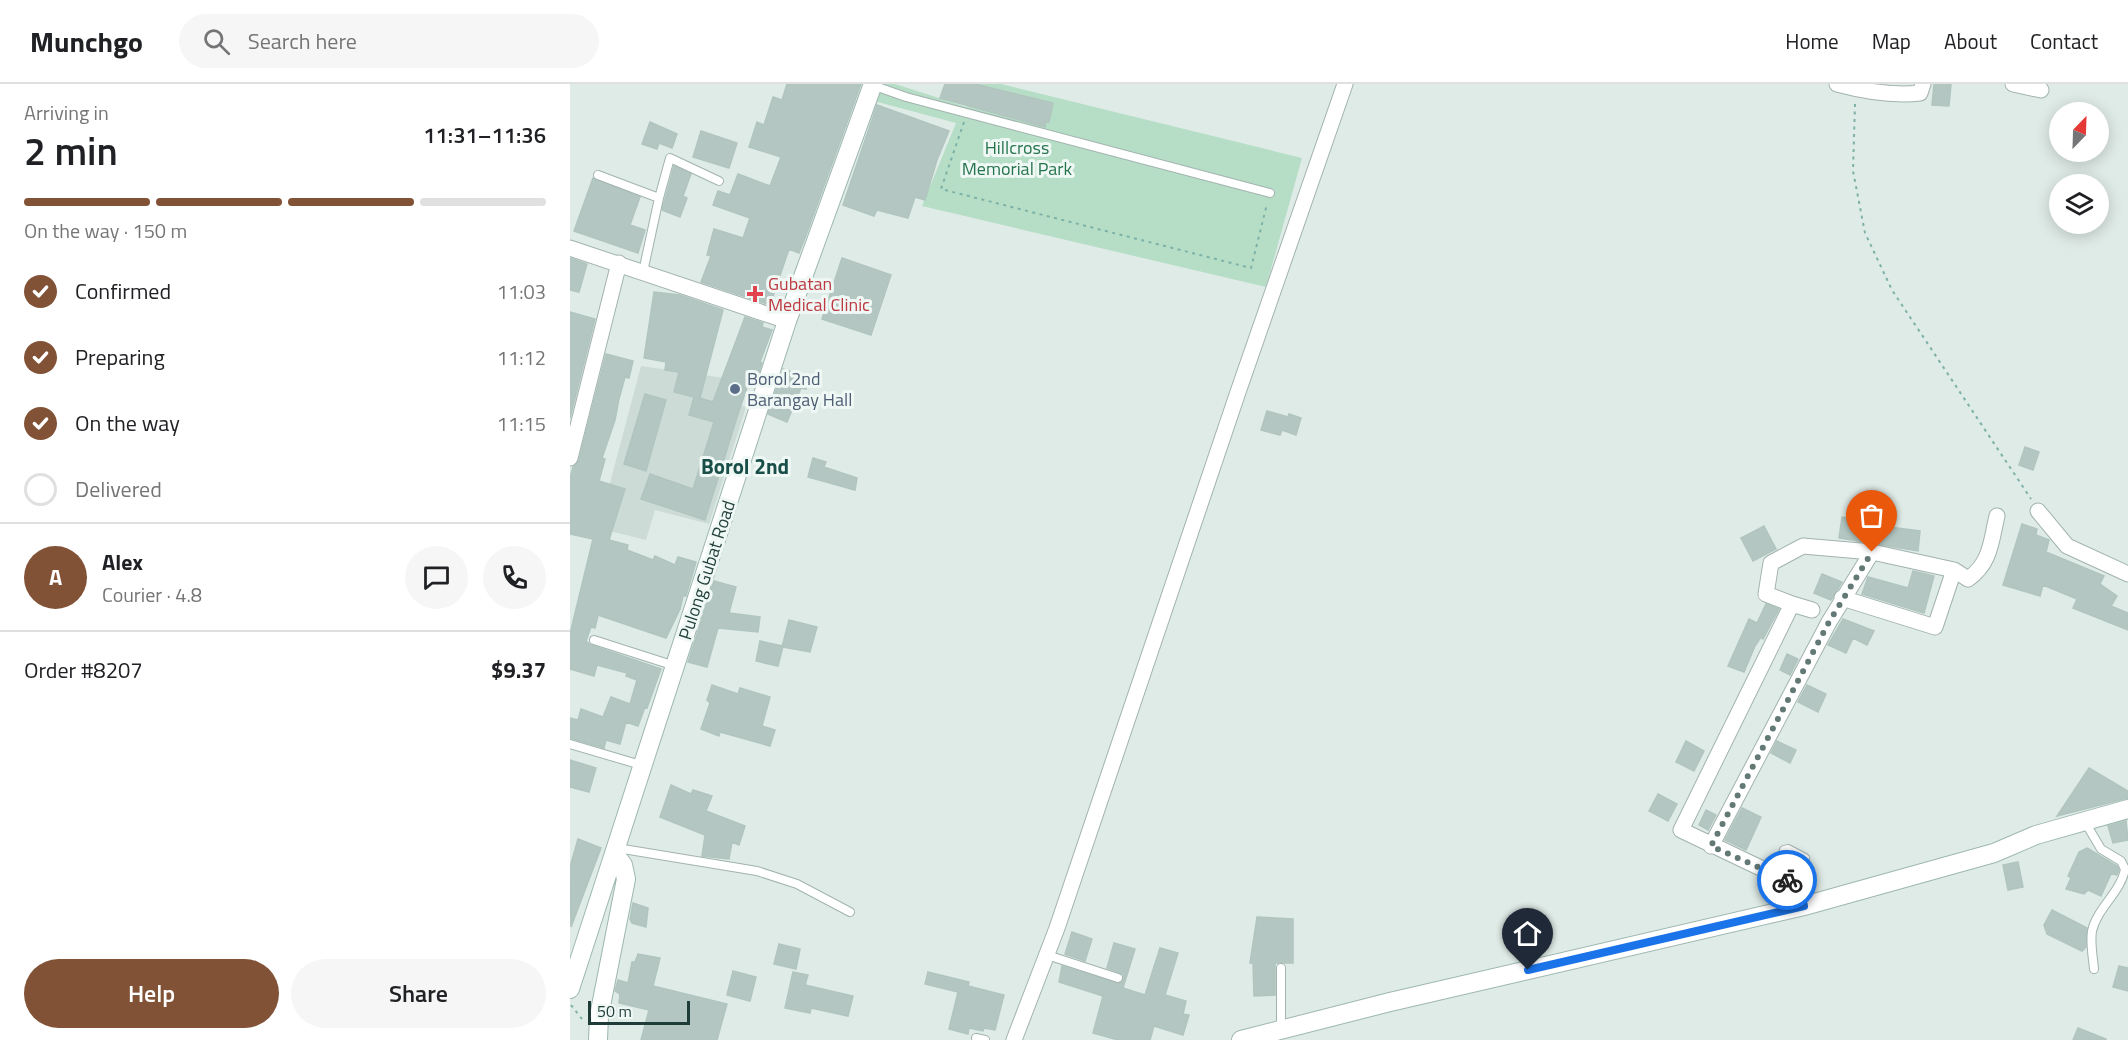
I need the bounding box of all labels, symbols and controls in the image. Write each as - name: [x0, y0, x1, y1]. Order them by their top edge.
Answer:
- search box: [179, 14, 599, 68]
- text: Munchgo: [30, 20, 143, 63]
- text: Search here: [248, 24, 357, 58]
- icon: search: [200, 25, 233, 58]
- text: Home: [1785, 25, 1839, 57]
- text: Map: [1872, 25, 1911, 57]
- text: About: [1944, 25, 1997, 57]
- text: Contact: [2030, 25, 2098, 57]
- text: Arriving in: [24, 97, 109, 128]
- north arrow: [2049, 102, 2109, 162]
- map controls: [2049, 102, 2109, 234]
- text: 11:31–11:36: [423, 118, 546, 152]
- text: 2 min: [24, 121, 118, 180]
- park label: Hillcross Memorial Park: [962, 134, 1073, 182]
- button: layers: [2049, 174, 2109, 234]
- text: On the way · 150 m: [24, 215, 187, 246]
- place label: Gubatan Medical Clinic: [768, 270, 870, 318]
- text: Confirmed: [75, 274, 171, 308]
- icon: check: [24, 275, 57, 308]
- text: 11:03: [497, 276, 546, 307]
- marker: Gubatan Medical Clinic: [746, 285, 764, 303]
- text: Preparing: [75, 340, 165, 374]
- icon: check: [24, 341, 57, 374]
- text: 11:12: [497, 342, 546, 373]
- place label: Borol 2nd Barangay Hall: [747, 365, 852, 413]
- marker: Borol 2nd Barangay Hall: [728, 382, 742, 396]
- text: On the way: [75, 406, 180, 440]
- icon: check: [24, 407, 57, 440]
- text: 11:15: [497, 408, 546, 439]
- district label: Borol 2nd: [701, 450, 789, 482]
- text: Delivered: [75, 472, 162, 506]
- pin: [1846, 490, 1897, 552]
- street label: Pulong Gubat Road: [671, 497, 742, 643]
- icon: bag: [1855, 499, 1888, 532]
- text: Alex: [102, 545, 143, 579]
- button: chat: [405, 546, 468, 609]
- button: phone: [483, 546, 546, 609]
- text: A: [49, 560, 62, 594]
- text: Courier · 4.8: [102, 579, 202, 610]
- text: Order #8207: [24, 653, 143, 687]
- text: $9.37: [491, 653, 546, 687]
- courier: [1757, 850, 1817, 910]
- icon: bike: [1771, 864, 1804, 897]
- pin: [1502, 908, 1553, 970]
- icon: home: [1511, 917, 1544, 950]
- button: Help: [24, 959, 279, 1028]
- button: Share: [291, 959, 546, 1028]
- scale bar: [588, 998, 690, 1026]
- text: 50 m: [597, 999, 632, 1023]

